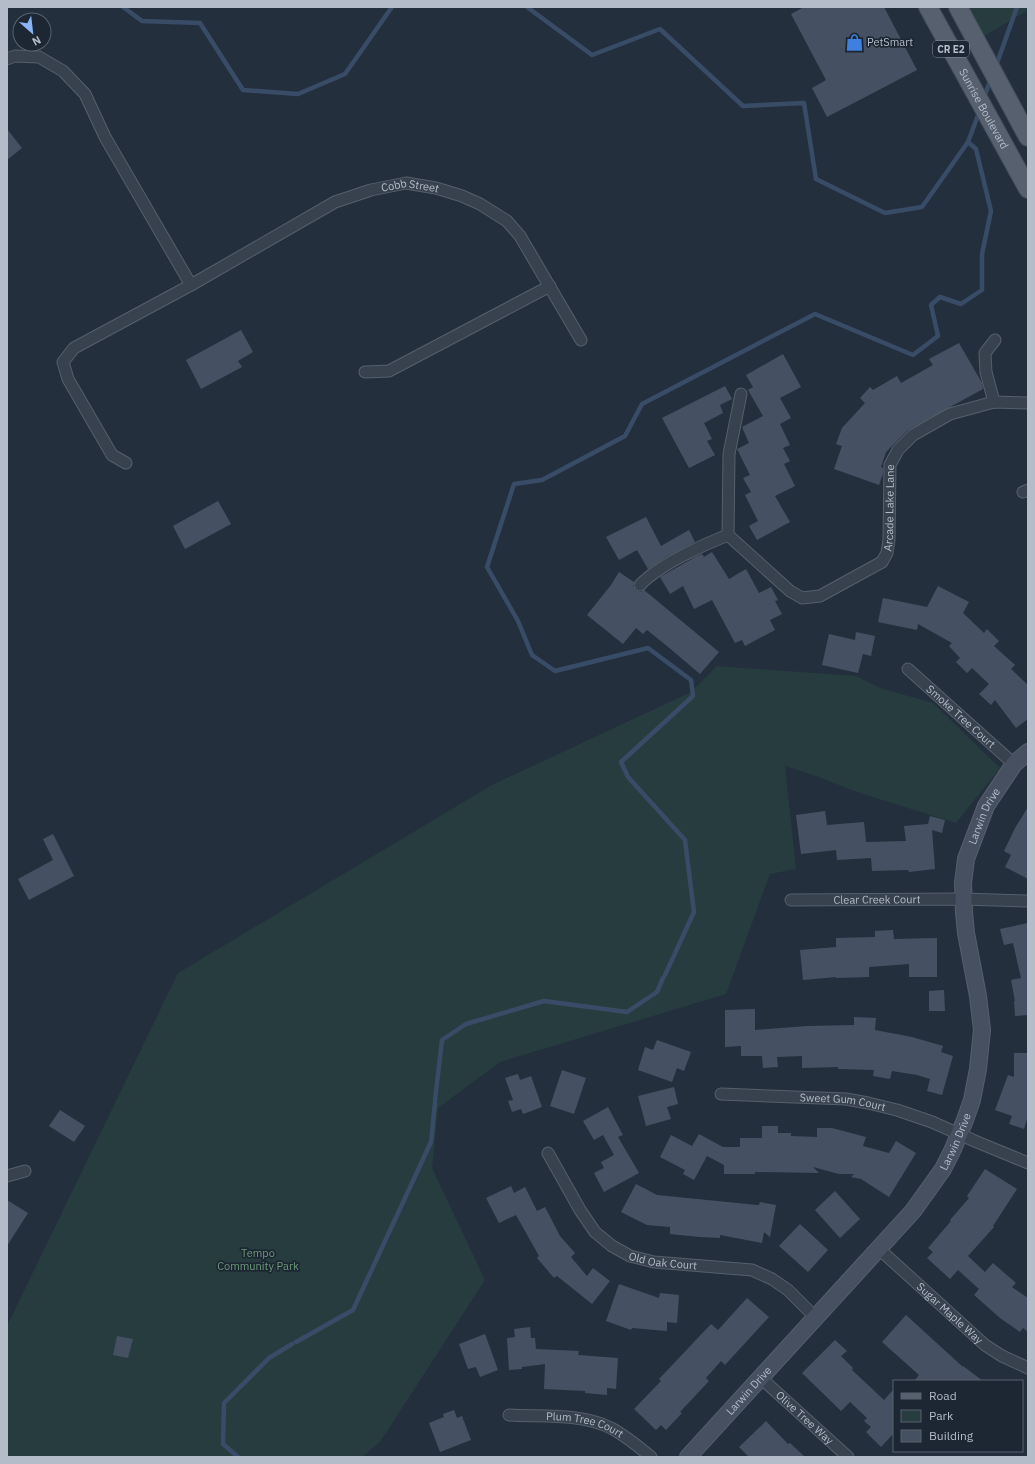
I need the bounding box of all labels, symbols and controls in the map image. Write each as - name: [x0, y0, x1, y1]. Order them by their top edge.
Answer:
- north arrow: [12, 12, 52, 52]
- shop icon: PetSmart: [844, 32, 864, 52]
- text: N: [30, 33, 43, 49]
- place label: PetSmart: [867, 35, 913, 49]
- road number: CR E2: [933, 41, 969, 57]
- street label: Sunrise Boulevard: [956, 66, 1012, 151]
- street label: Cobb Street: [380, 176, 441, 196]
- street label: Arcade Lake Lane: [880, 464, 897, 552]
- street label: Smoke Tree Court: [923, 682, 998, 751]
- street label: Larwin Drive: [965, 785, 1003, 846]
- street label: Clear Creek Court: [833, 892, 921, 907]
- street label: Sweet Gum Court: [799, 1090, 887, 1114]
- street label: Larwin Drive: [936, 1111, 974, 1173]
- park label: Tempo Community Park: [217, 1246, 299, 1273]
- street label: Old Oak Court: [627, 1249, 698, 1273]
- street label: Sugar Maple Way: [914, 1279, 986, 1347]
- street label: Larwin Drive: [723, 1363, 775, 1418]
- legend: [893, 1380, 1023, 1452]
- street label: Olive Tree Way: [773, 1388, 837, 1448]
- text: Road: [929, 1388, 957, 1403]
- text: Park: [929, 1408, 954, 1423]
- street label: Plum Tree Court: [546, 1409, 626, 1441]
- text: Building: [929, 1428, 974, 1443]

